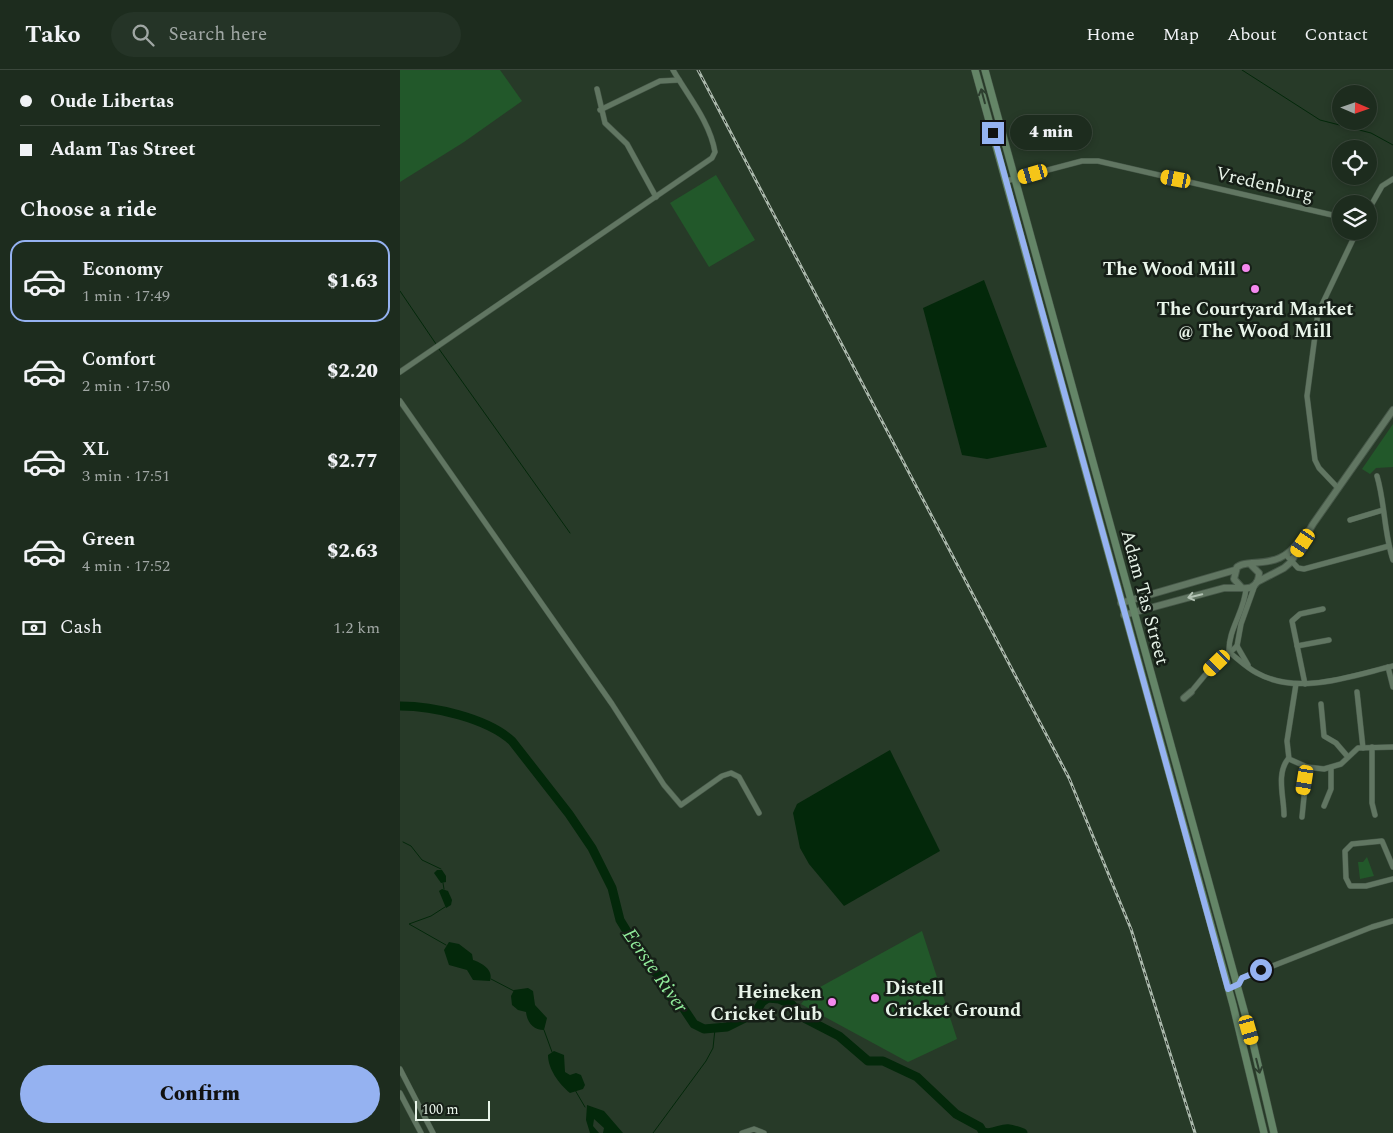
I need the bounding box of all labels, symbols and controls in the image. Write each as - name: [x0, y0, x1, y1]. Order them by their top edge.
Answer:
- search box: [111, 12, 461, 57]
- text: Tako: [25, 17, 81, 53]
- text: Search here: [169, 20, 267, 49]
- icon: search: [129, 21, 157, 49]
- text: Home: [1086, 21, 1135, 48]
- text: Map: [1163, 21, 1199, 48]
- text: About: [1227, 21, 1277, 48]
- text: Contact: [1305, 21, 1368, 48]
- north arrow: [1332, 85, 1378, 130]
- map controls: [1332, 85, 1377, 240]
- text: Oude Libertas: [50, 87, 174, 116]
- one-way arrow: [978, 89, 987, 105]
- callout: 4 min: [1010, 116, 1093, 150]
- text: 4 min: [1029, 120, 1073, 144]
- route end: [982, 122, 1004, 144]
- text: Adam Tas Street: [50, 135, 196, 164]
- button: locate: [1332, 140, 1377, 185]
- street label: Vredenburg: [1213, 159, 1317, 210]
- car: [1016, 163, 1049, 185]
- car: [1159, 169, 1192, 189]
- text: Choose a ride: [20, 193, 157, 226]
- button: layers: [1332, 195, 1377, 240]
- text: Economy: [82, 255, 163, 284]
- place label: The Wood Mill: [1103, 255, 1236, 284]
- icon: car: [22, 259, 67, 304]
- marker: The Wood Mill: [1240, 262, 1252, 274]
- text: $1.63: [327, 267, 378, 296]
- marker: The Courtyard Market @ The Wood Mill: [1249, 283, 1261, 295]
- text: 1 min · 17:49: [82, 284, 170, 308]
- place label: The Courtyard Market @ The Wood Mill: [1156, 295, 1354, 346]
- text: Comfort: [82, 345, 156, 374]
- icon: car: [22, 349, 67, 394]
- text: $2.20: [327, 357, 378, 386]
- text: 2 min · 17:50: [82, 374, 170, 398]
- text: XL: [82, 435, 109, 464]
- icon: car: [22, 439, 67, 484]
- text: $2.77: [327, 447, 378, 476]
- text: 3 min · 17:51: [82, 464, 170, 488]
- text: Green: [82, 525, 135, 554]
- street label: Adam Tas Street: [1113, 526, 1177, 669]
- car: [1288, 526, 1317, 560]
- icon: car: [22, 529, 67, 574]
- text: $2.63: [327, 537, 378, 566]
- text: 4 min · 17:52: [82, 554, 170, 578]
- one-way arrow: [1187, 592, 1203, 601]
- text: Cash: [60, 613, 102, 642]
- icon: cash: [20, 614, 48, 642]
- text: 1.2 km: [333, 616, 380, 640]
- car: [1201, 647, 1233, 679]
- car: [1295, 764, 1314, 796]
- water label: Eerste River: [615, 922, 696, 1020]
- route start: [1250, 959, 1272, 981]
- place label: Distell Cricket Ground: [885, 974, 1021, 1025]
- place label: Heineken Cricket Club: [710, 978, 822, 1029]
- marker: Distell Cricket Ground: [869, 992, 881, 1004]
- marker: Heineken Cricket Club: [826, 996, 838, 1008]
- car: [1237, 1014, 1260, 1046]
- one-way arrow: [1254, 1057, 1263, 1073]
- button: Confirm: [20, 1065, 380, 1123]
- scale bar: [415, 1098, 490, 1121]
- text: 100 m: [422, 1099, 459, 1120]

